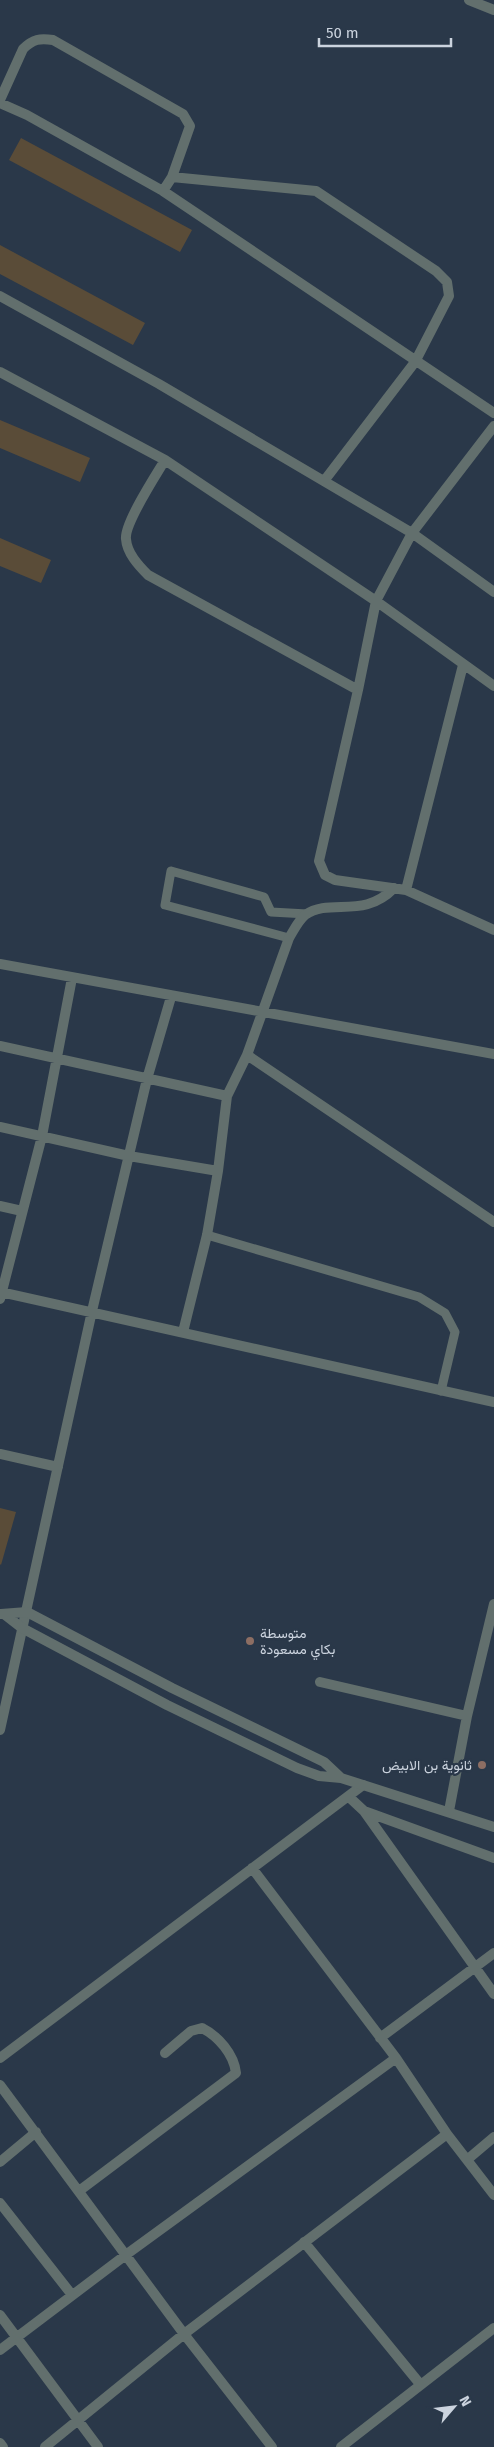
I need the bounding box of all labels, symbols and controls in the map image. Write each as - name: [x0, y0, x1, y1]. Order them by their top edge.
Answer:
- scale bar: [319, 15, 452, 47]
- text: 50 m: [326, 24, 359, 42]
- place label: متوسطة بكاي مسعودة: [260, 1625, 335, 1661]
- marker: متوسطة بكاي مسعودة: [244, 1635, 256, 1647]
- place label: ثانوية بن الابيض: [382, 1757, 472, 1774]
- marker: ثانوية بن الابيض: [476, 1759, 488, 1771]
- north arrow: [429, 2382, 479, 2432]
- text: N: [455, 2393, 475, 2409]

